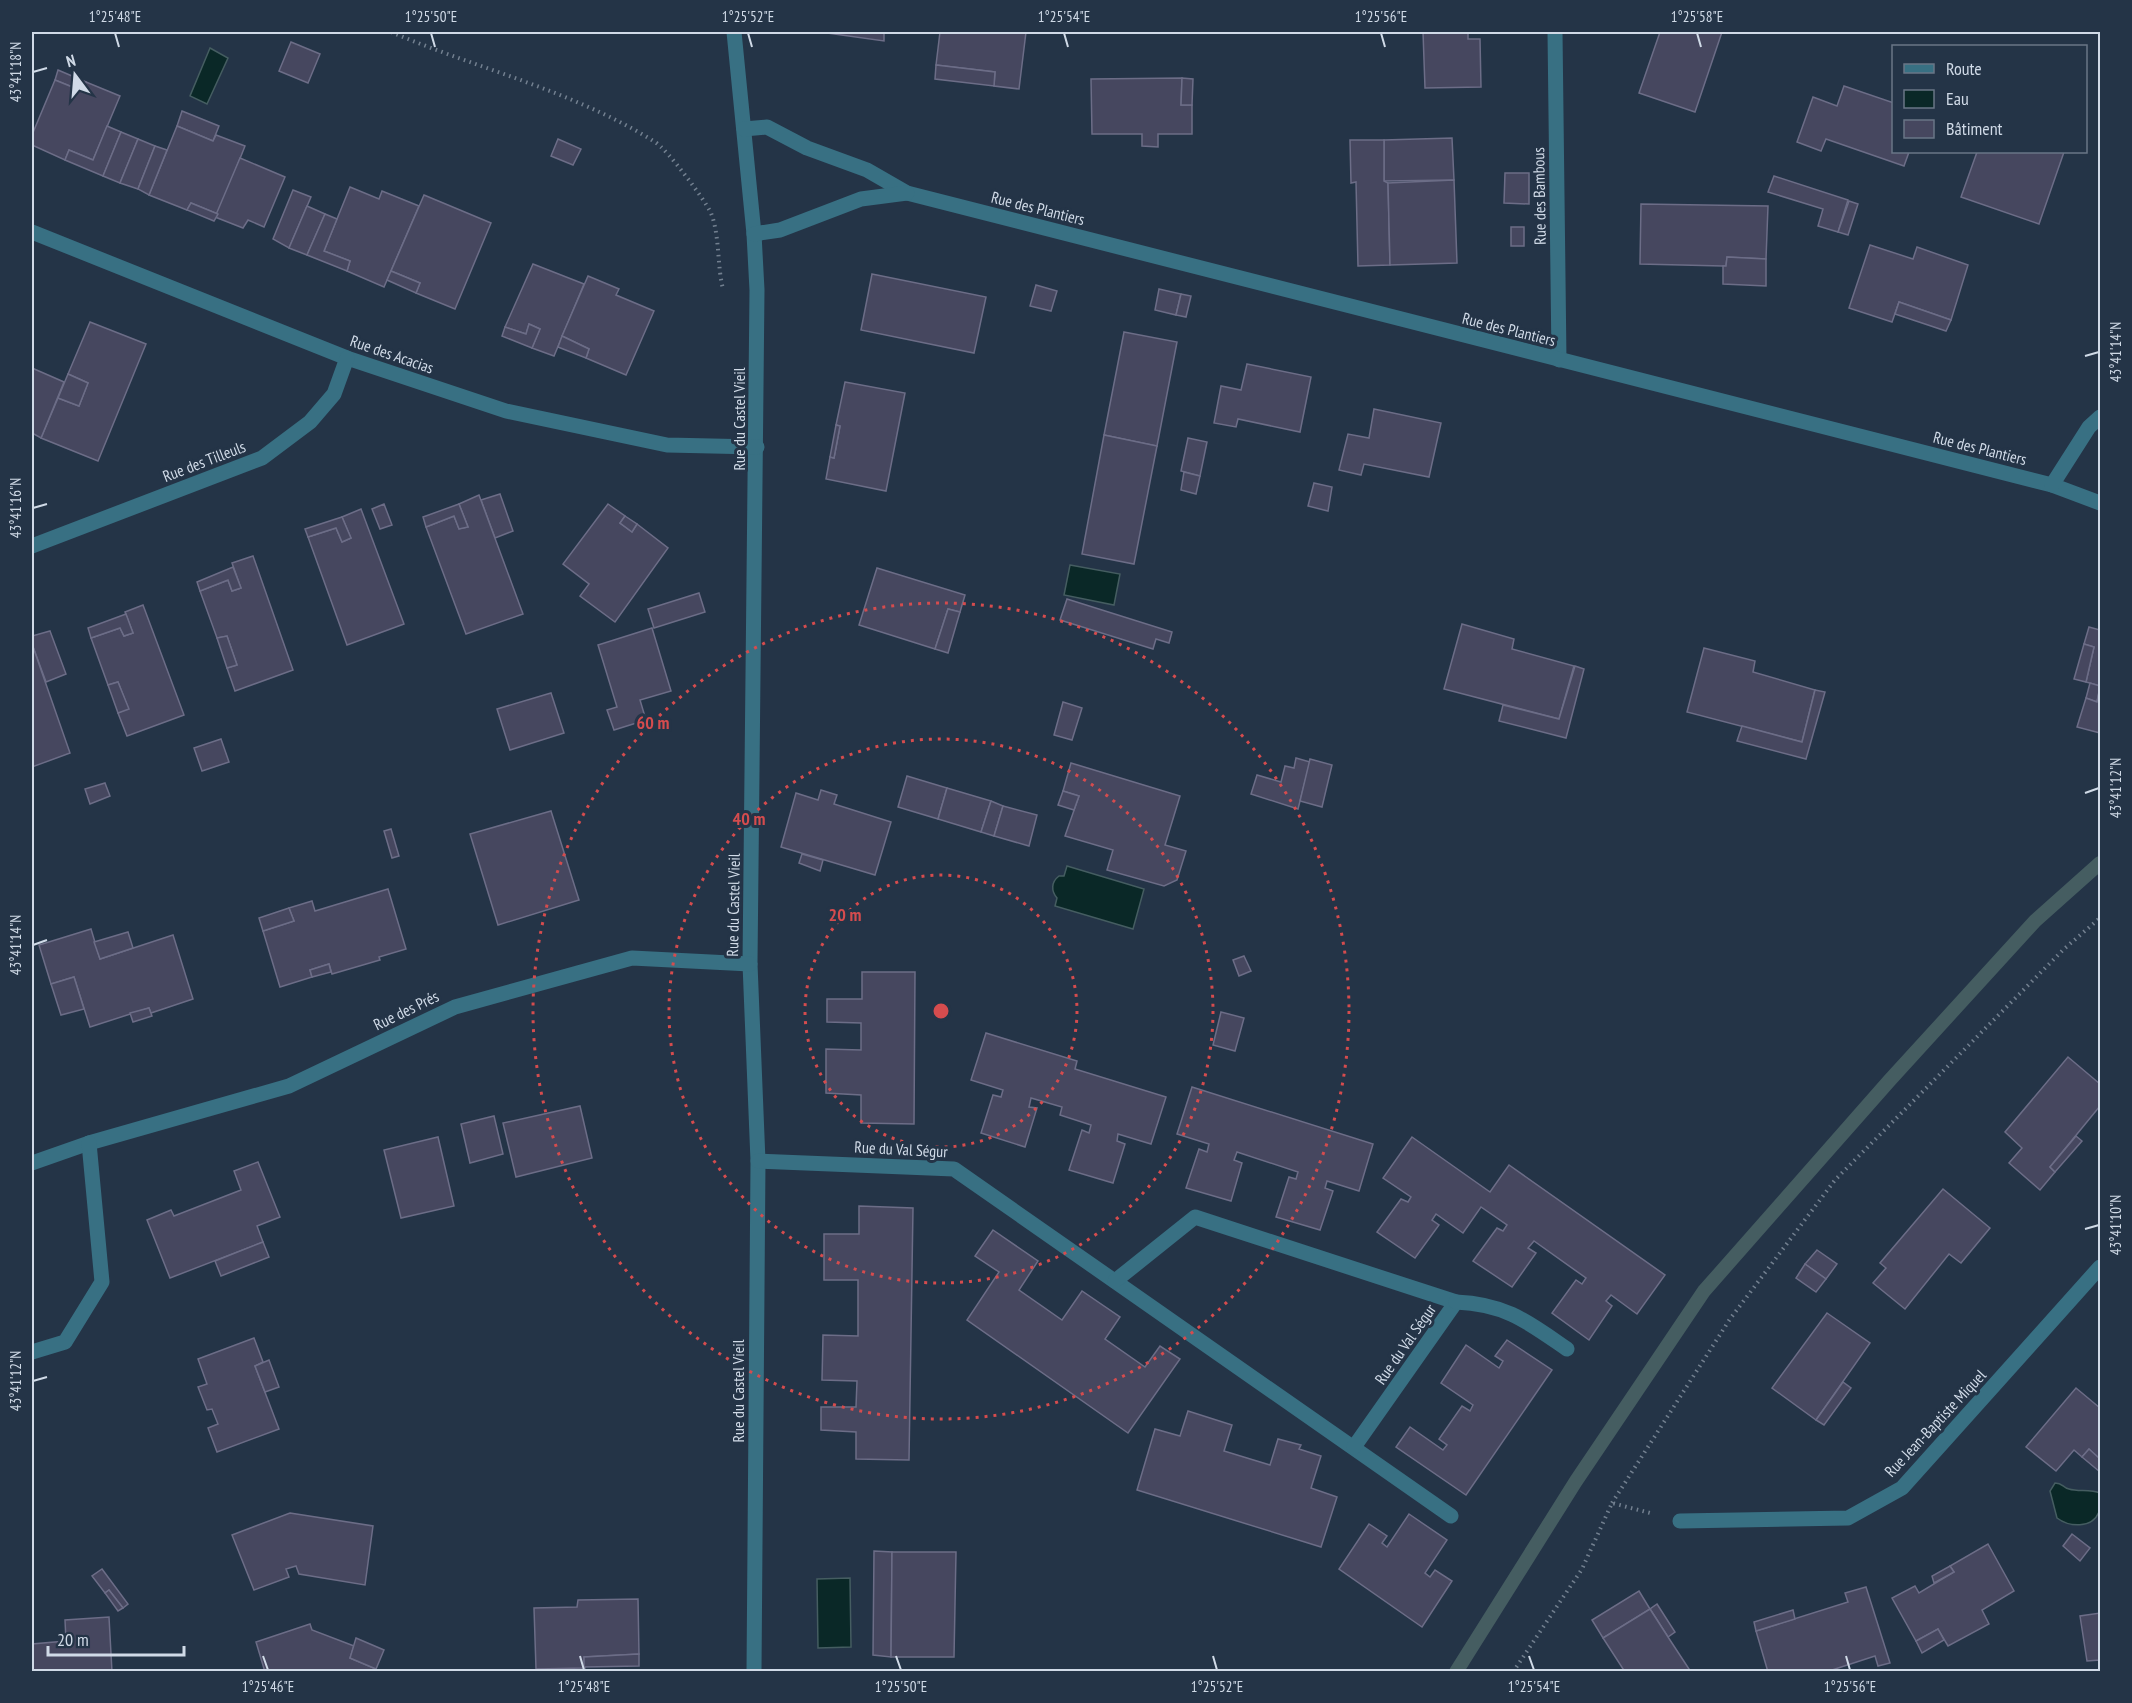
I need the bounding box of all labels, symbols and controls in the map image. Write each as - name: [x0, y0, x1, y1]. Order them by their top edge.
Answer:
- text: 1°25'48"E: [89, 7, 141, 26]
- text: 1°25'50"E: [405, 7, 457, 26]
- text: 1°25'52"E: [722, 7, 774, 26]
- text: 1°25'54"E: [1038, 7, 1090, 26]
- text: 1°25'56"E: [1355, 7, 1407, 26]
- text: 1°25'58"E: [1671, 7, 1723, 26]
- text: 43°41'18"N: [6, 42, 25, 102]
- north arrow: [45, 45, 105, 105]
- legend: [1892, 45, 2087, 153]
- text: N: [64, 50, 78, 71]
- text: Route: [1946, 57, 1982, 80]
- text: Eau: [1946, 87, 1969, 110]
- text: Bâtiment: [1946, 117, 2003, 140]
- street label: Rue des Bambous: [1528, 147, 1550, 245]
- street label: Rue des Plantiers: [989, 187, 1087, 229]
- street label: Rue des Plantiers: [1460, 308, 1558, 350]
- text: 43°41'14"N: [2106, 322, 2125, 382]
- street label: Rue des Acacias: [348, 330, 436, 378]
- street label: Rue du Castel Vieil: [729, 367, 749, 471]
- street label: Rue des Plantiers: [1931, 427, 2029, 469]
- street label: Rue des Tilleuls: [160, 436, 248, 486]
- text: 43°41'16"N: [6, 478, 25, 538]
- text: 60 m: [637, 711, 669, 734]
- text: 43°41'12"N: [2106, 758, 2125, 818]
- text: 40 m: [733, 807, 765, 830]
- street label: Rue du Castel Vieil: [722, 853, 744, 957]
- text: 20 m: [829, 903, 861, 926]
- text: 43°41'14"N: [6, 915, 25, 975]
- street label: Rue des Prés: [370, 986, 442, 1034]
- centre of rings: [931, 1001, 951, 1021]
- street label: Rue du Val Ségur: [854, 1137, 949, 1161]
- text: 43°41'10"N: [2106, 1195, 2125, 1255]
- street label: Rue du Val Ségur: [1370, 1300, 1440, 1388]
- street label: Rue du Castel Vieil: [728, 1339, 748, 1443]
- text: 43°41'12"N: [6, 1351, 25, 1411]
- street label: Rue Jean-Baptiste Miquel: [1880, 1365, 1990, 1481]
- scale bar: [48, 1619, 184, 1657]
- text: 20 m: [57, 1628, 89, 1651]
- text: 1°25'46"E: [242, 1677, 294, 1696]
- text: 1°25'48"E: [558, 1677, 610, 1696]
- text: 1°25'50"E: [875, 1677, 927, 1696]
- text: 1°25'52"E: [1191, 1677, 1243, 1696]
- text: 1°25'54"E: [1508, 1677, 1560, 1696]
- text: 1°25'56"E: [1824, 1677, 1876, 1696]

